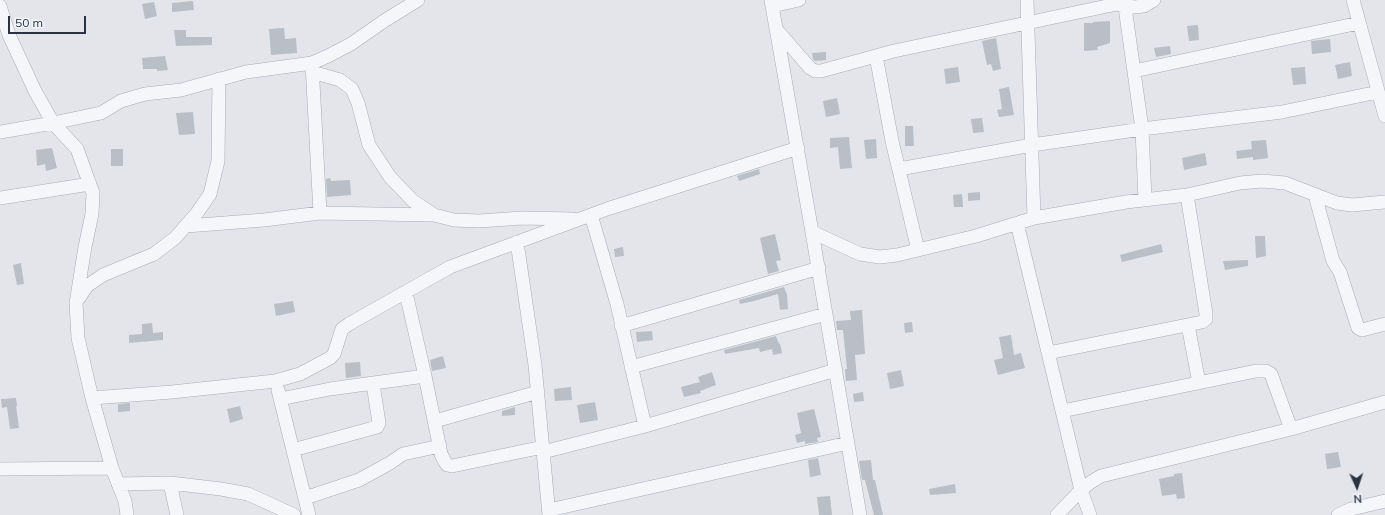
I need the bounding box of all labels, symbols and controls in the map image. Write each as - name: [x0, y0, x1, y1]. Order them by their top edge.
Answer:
- scale bar: [10, 8, 88, 34]
- text: 50 m: [15, 15, 43, 30]
- north arrow: [1337, 467, 1377, 507]
- text: N: [1353, 492, 1362, 506]

